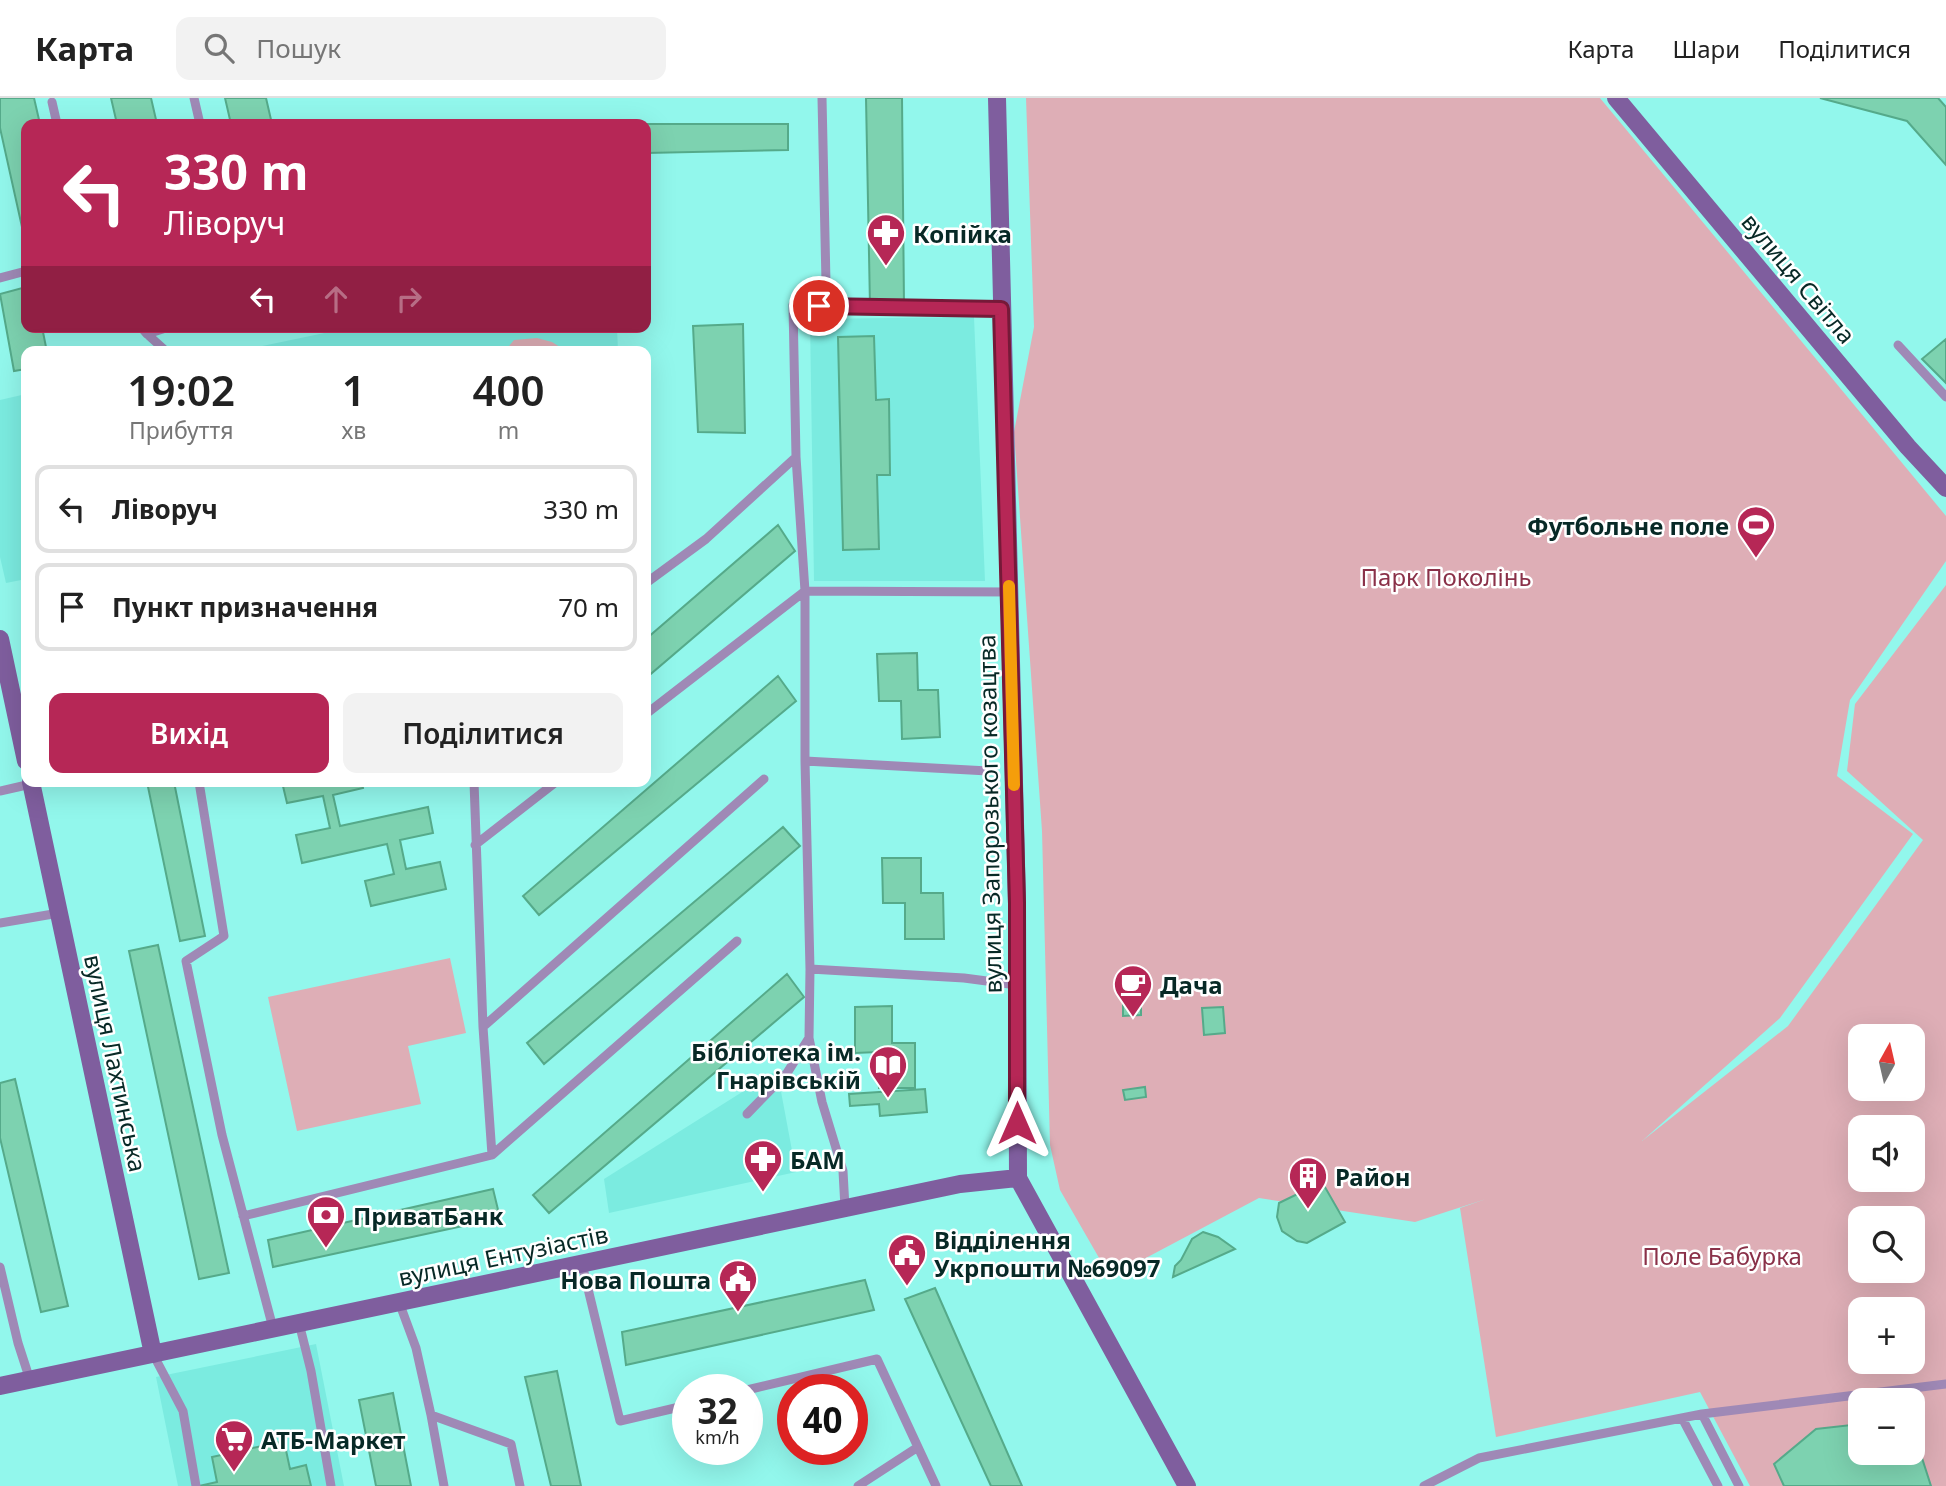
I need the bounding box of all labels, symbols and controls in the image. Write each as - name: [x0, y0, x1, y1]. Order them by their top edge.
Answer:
- search box: [176, 17, 666, 80]
- text: Карта: [35, 26, 134, 71]
- icon: search: [200, 29, 238, 67]
- text: Пошук: [256, 30, 341, 66]
- text: Карта: [1567, 32, 1634, 65]
- text: Шари: [1672, 32, 1740, 65]
- text: Поділитися: [1778, 32, 1911, 65]
- text: 330 m: [164, 138, 309, 204]
- icon: left: [49, 147, 140, 238]
- text: Ліворуч: [164, 201, 285, 244]
- street label: вулиця Світла: [1735, 206, 1863, 350]
- pharmacy icon: Копійка: [865, 212, 907, 267]
- place label: Копійка: [913, 217, 1012, 250]
- pin: [789, 276, 849, 336]
- icon: left: [244, 280, 282, 318]
- icon: ahead: [317, 280, 355, 318]
- icon: right: [390, 280, 428, 318]
- icon: arrive: [800, 287, 838, 325]
- text: 19:02: [127, 361, 235, 418]
- text: 1: [342, 361, 366, 418]
- text: 400: [473, 361, 545, 418]
- text: Прибуття: [129, 414, 233, 446]
- text: хв: [341, 414, 366, 446]
- text: m: [498, 414, 519, 446]
- icon: left: [53, 490, 91, 528]
- text: Ліворуч: [112, 491, 218, 527]
- text: 330 m: [543, 491, 619, 527]
- sports icon: Футбольне поле: [1735, 504, 1777, 559]
- place label: Футбольне поле: [1527, 509, 1729, 542]
- park label: Парк Поколінь: [1361, 560, 1531, 593]
- icon: arrive: [53, 588, 91, 626]
- text: Пункт призначення: [112, 589, 378, 625]
- text: 70 m: [558, 589, 619, 625]
- street label: вулиця Запорозького козацтва: [969, 634, 1009, 994]
- button: Вихід: [49, 693, 329, 773]
- button: Поділитися: [343, 693, 623, 773]
- street label: вулиця Лахтинська: [77, 951, 155, 1175]
- cafe icon: Дача: [1112, 963, 1154, 1018]
- place label: Дача: [1160, 968, 1223, 1001]
- north arrow: [1848, 1024, 1925, 1101]
- map controls: [1848, 1024, 1925, 1465]
- place label: Бібліотека ім. Гнарівській: [691, 1035, 861, 1096]
- library icon: Бібліотека ім. Гнарівській: [867, 1044, 909, 1099]
- position arrow: [980, 1086, 1054, 1160]
- button: sound: [1848, 1115, 1925, 1192]
- pharmacy icon: БАМ: [742, 1138, 784, 1193]
- place label: БАМ: [790, 1143, 845, 1176]
- building icon: Район: [1287, 1155, 1329, 1210]
- place label: Район: [1335, 1160, 1410, 1193]
- bank icon: ПриватБанк: [305, 1194, 347, 1249]
- place label: ПриватБанк: [353, 1199, 504, 1232]
- button: search: [1848, 1206, 1925, 1283]
- street label: вулиця Ентузіастів: [395, 1217, 611, 1293]
- place label: Відділення Укрпошти №69097: [934, 1223, 1161, 1284]
- public building icon: Відділення Укрпошти №69097: [886, 1232, 928, 1287]
- park label: Поле Бабурка: [1642, 1239, 1802, 1272]
- public building icon: Нова Пошта: [717, 1258, 759, 1313]
- place label: Нова Пошта: [560, 1263, 711, 1296]
- button: +: [1848, 1297, 1925, 1374]
- speed limit sign: 40: [777, 1374, 868, 1465]
- text: 32: [697, 1387, 738, 1434]
- button: −: [1848, 1388, 1925, 1465]
- supermarket icon: АТБ-Маркет: [213, 1418, 255, 1473]
- place label: АТБ-Маркет: [261, 1423, 405, 1456]
- text: km/h: [695, 1425, 740, 1449]

